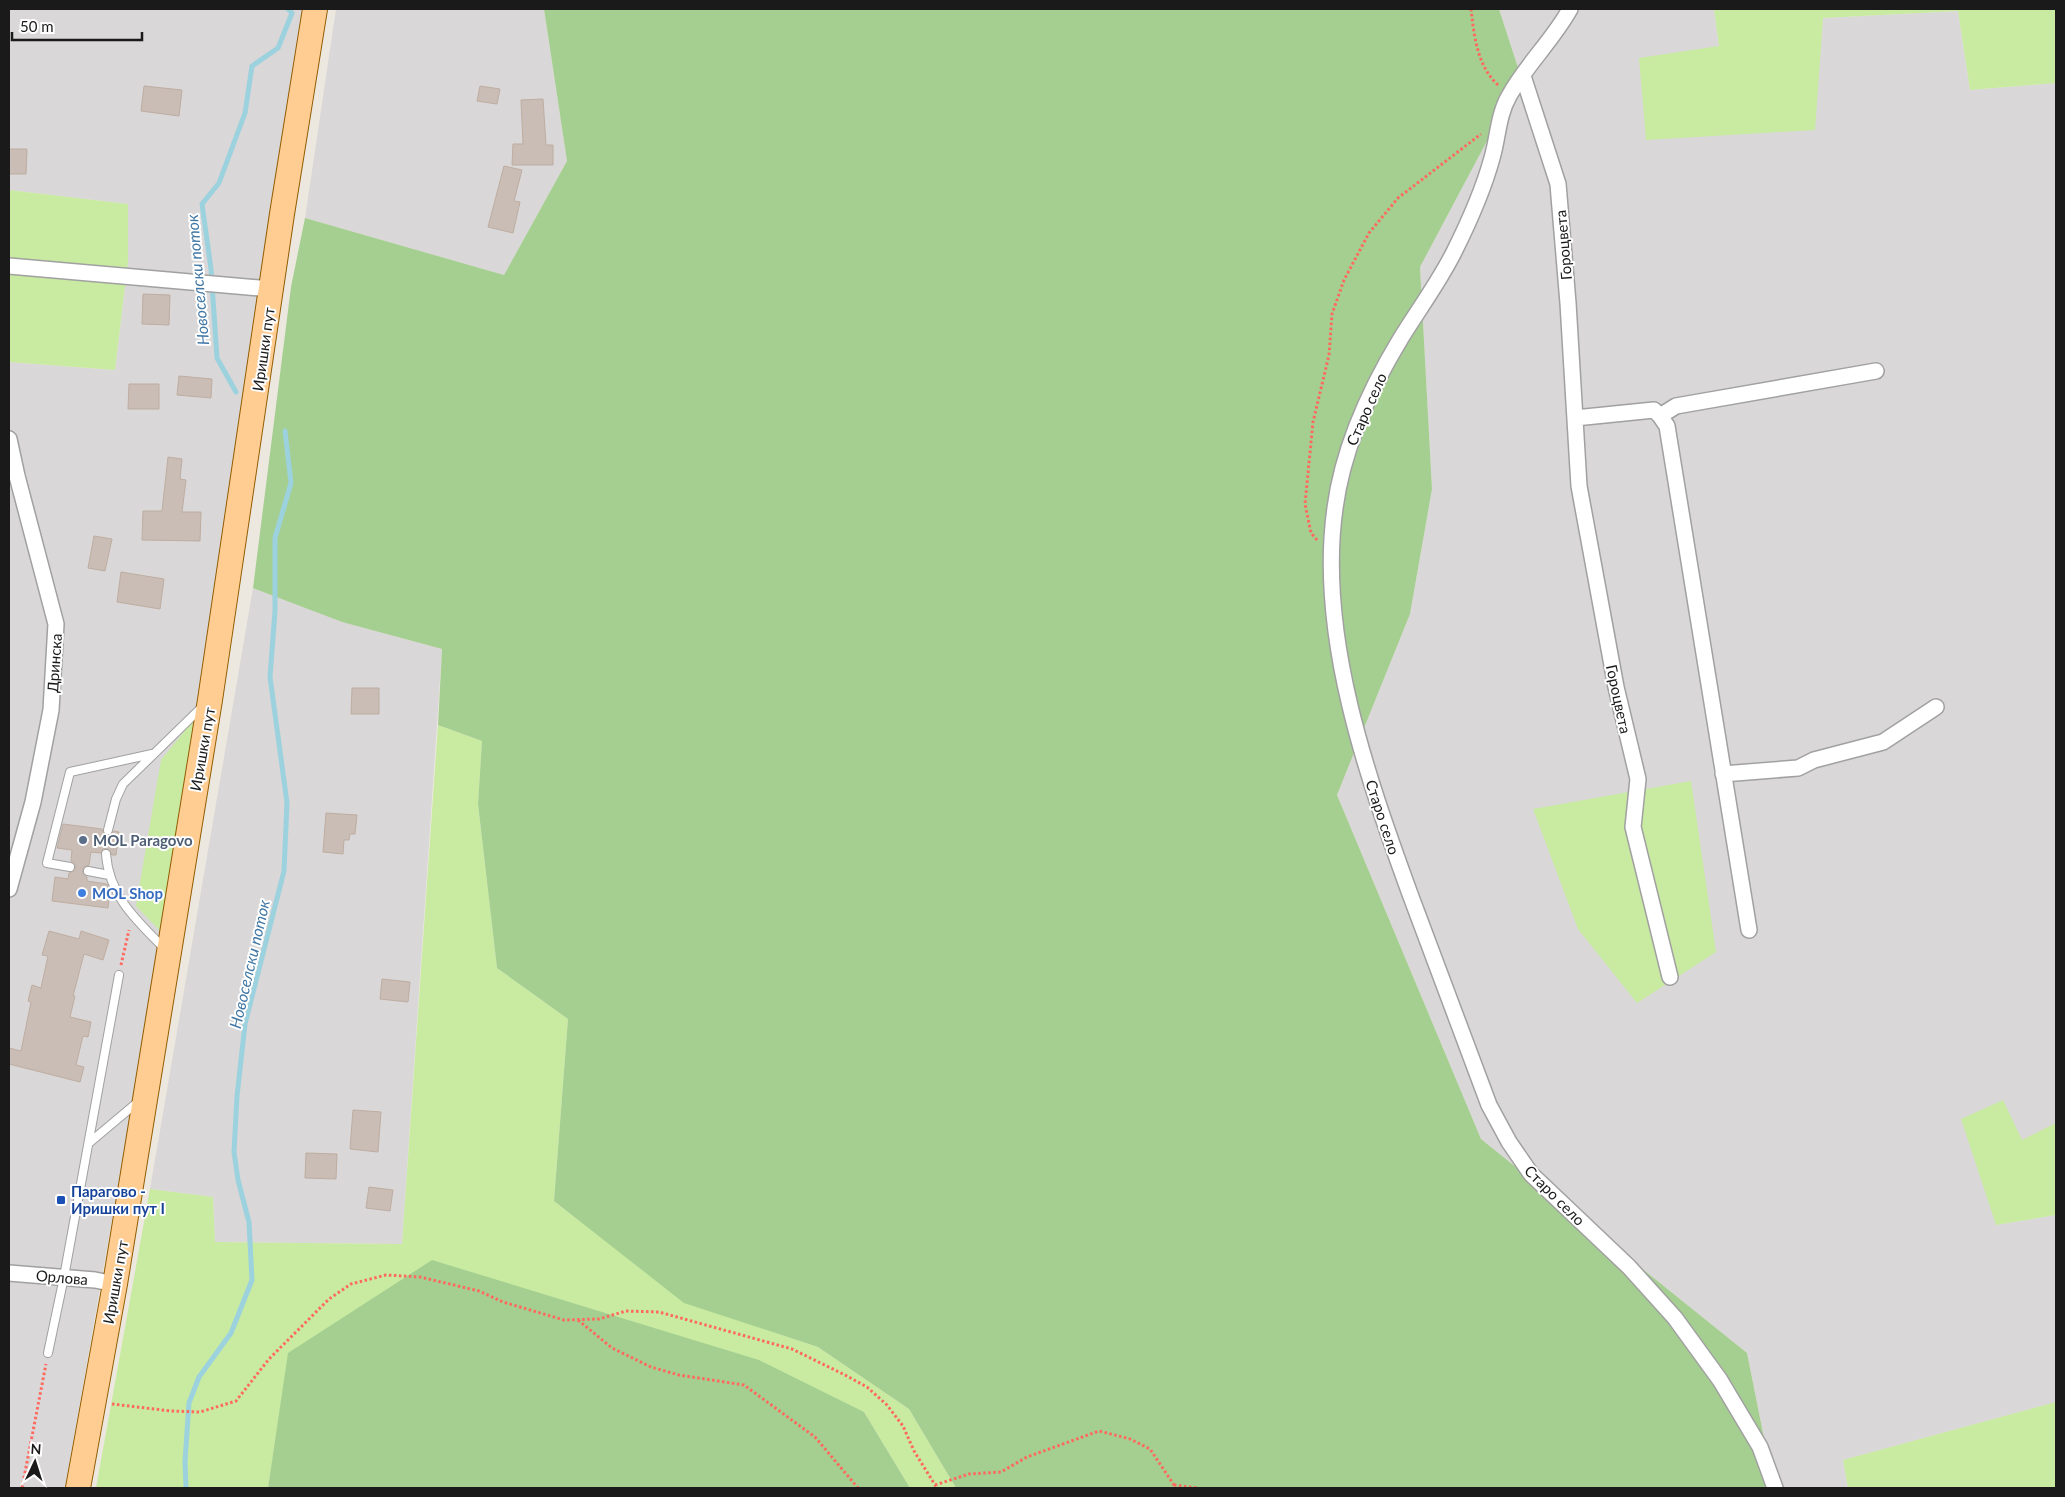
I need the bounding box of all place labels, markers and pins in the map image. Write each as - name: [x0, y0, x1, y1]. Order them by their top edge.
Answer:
- place label: MOL Paragovo: [93, 831, 193, 849]
- marker: MOL Paragovo: [77, 834, 89, 846]
- place label: MOL Shop: [92, 884, 163, 902]
- marker: MOL Shop: [76, 887, 88, 899]
- place label: Парагово - Иришки пут I: [71, 1182, 165, 1217]
- marker: Парагово - Иришки пут I: [55, 1194, 67, 1206]

